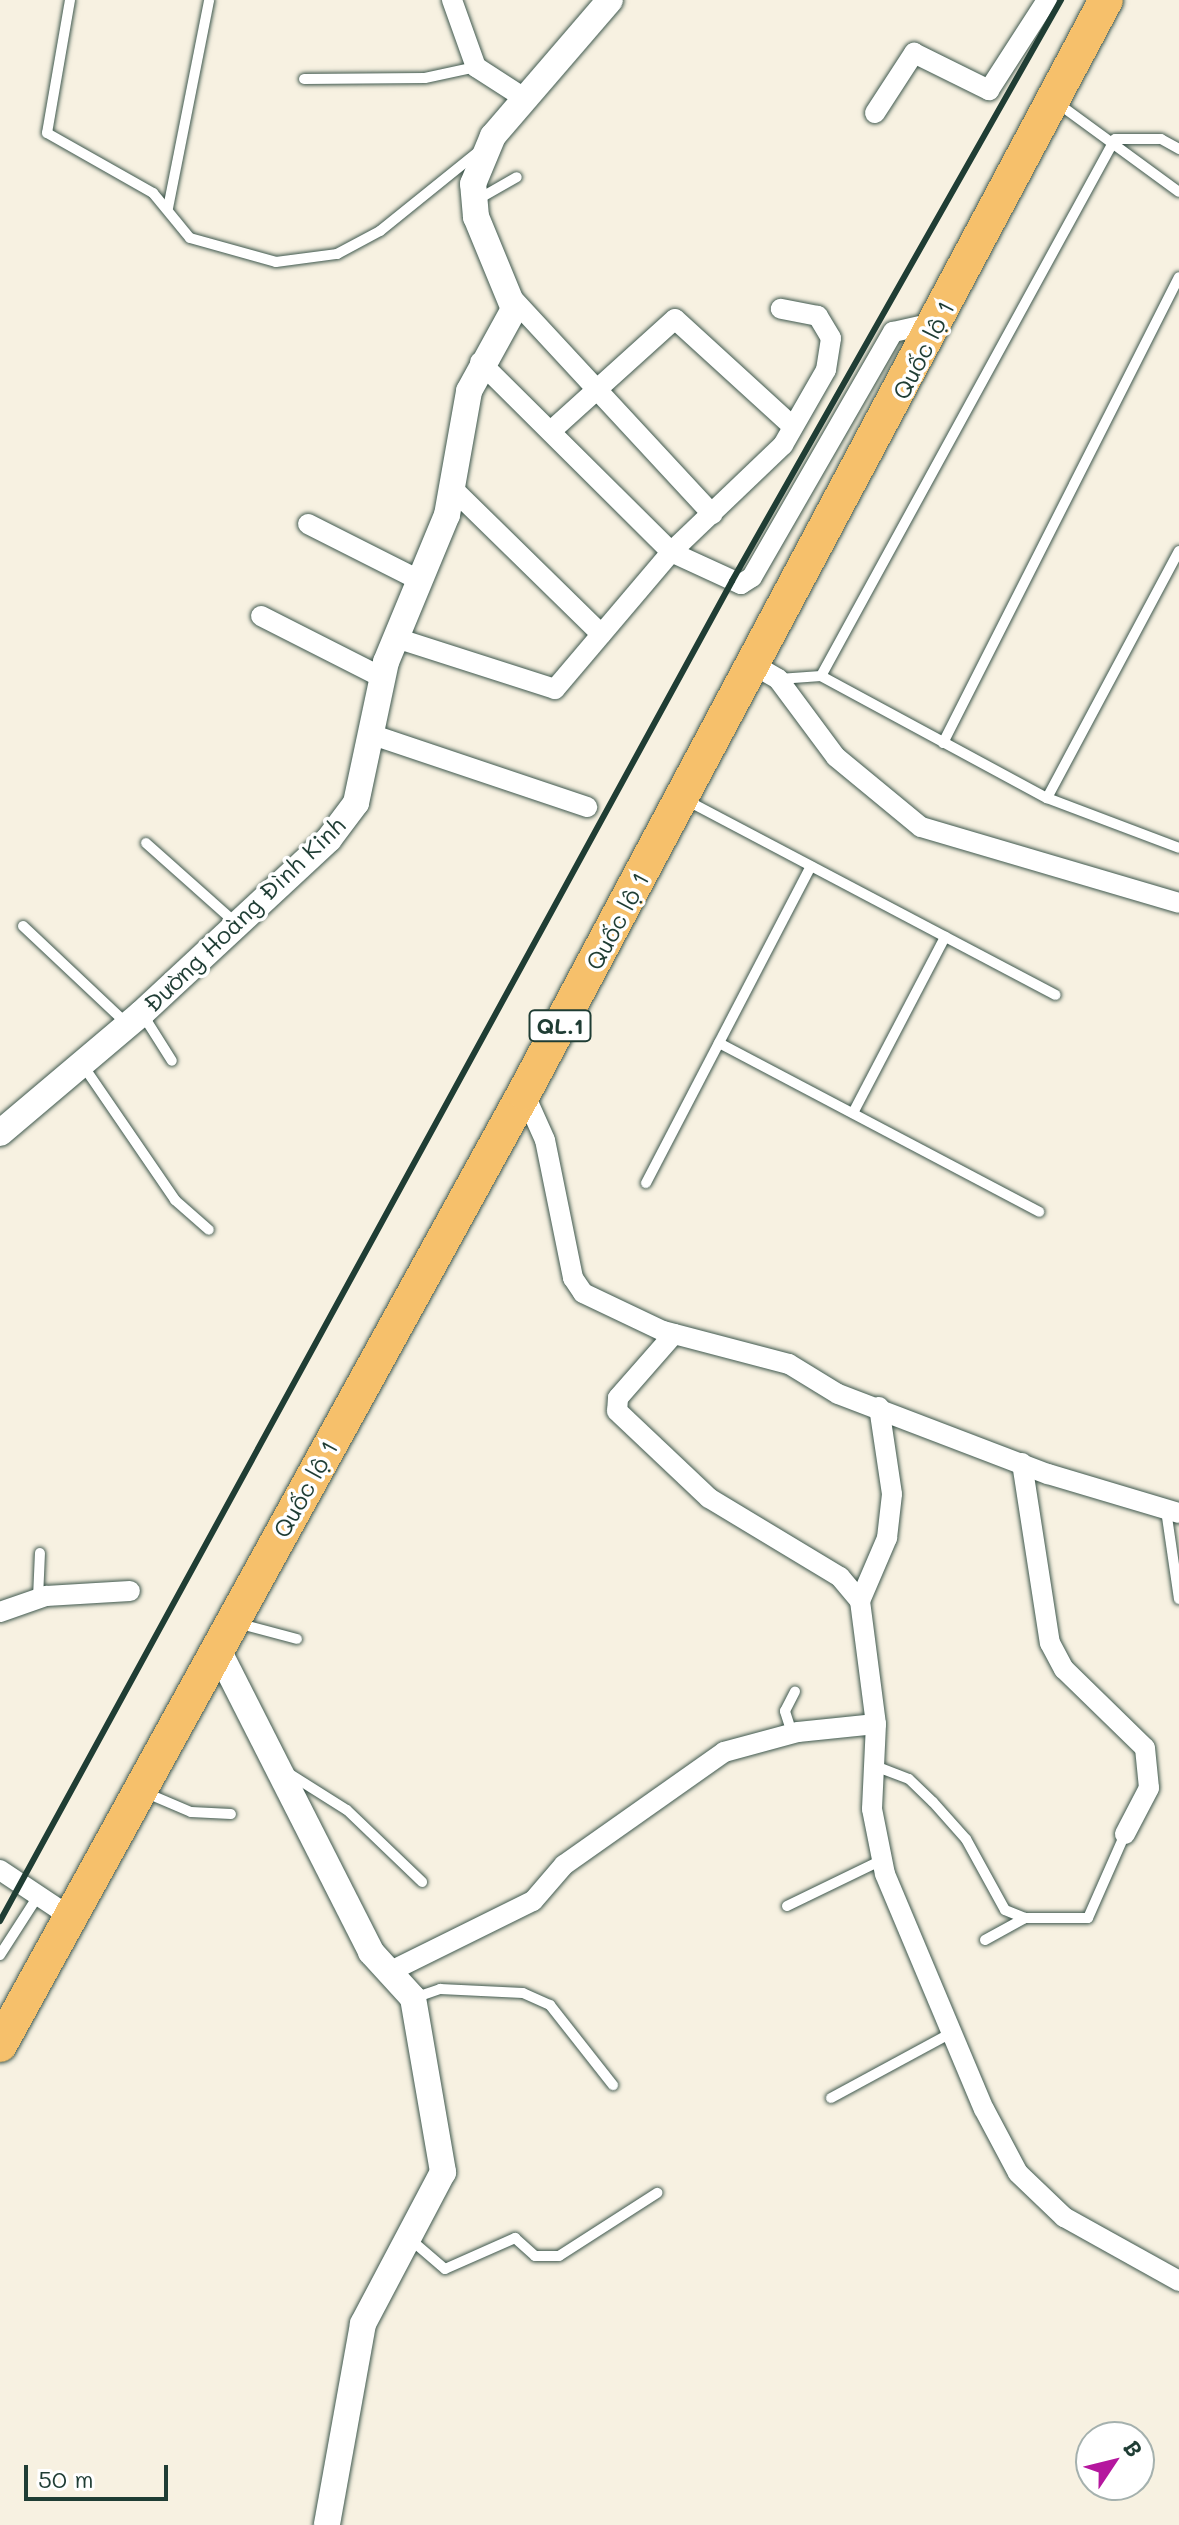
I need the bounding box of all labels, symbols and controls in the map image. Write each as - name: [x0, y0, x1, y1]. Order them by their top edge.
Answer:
- street label: Quốc lộ 1: [886, 296, 960, 404]
- street label: Đường Hoàng Đình Kinh: [137, 810, 351, 1018]
- street label: Quốc lộ 1: [579, 867, 655, 975]
- road number: QL.1: [528, 1008, 592, 1044]
- street label: Quốc lộ 1: [267, 1435, 343, 1543]
- north arrow: [1075, 2421, 1155, 2501]
- text: B: [1117, 2434, 1150, 2462]
- scale bar: [28, 2449, 172, 2499]
- text: 50 m: [38, 2463, 94, 2494]

